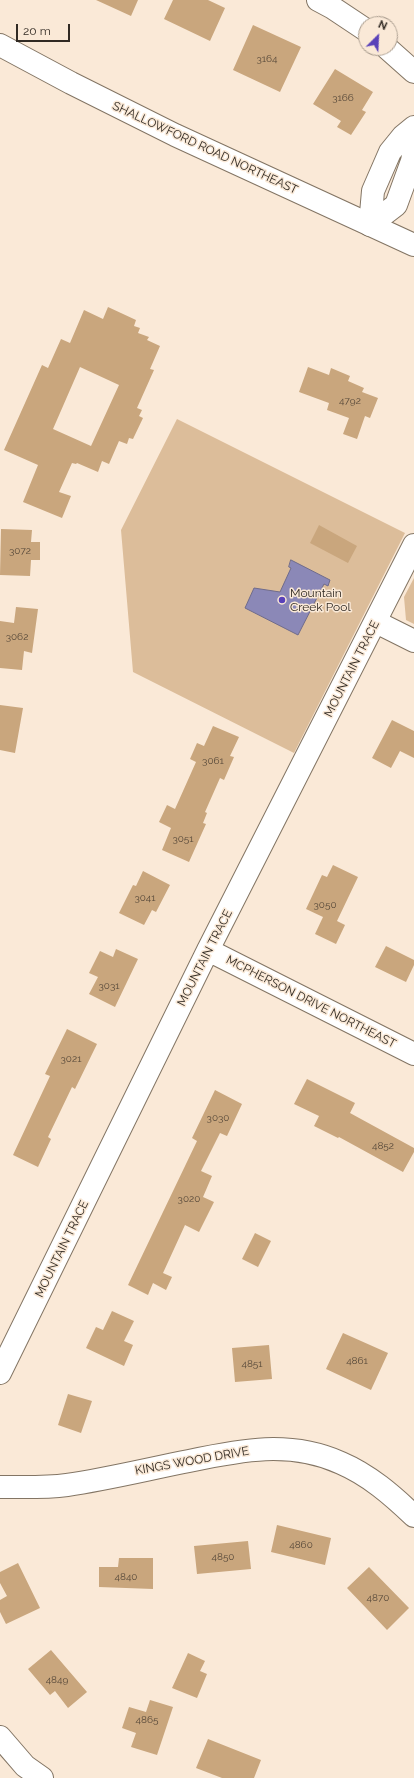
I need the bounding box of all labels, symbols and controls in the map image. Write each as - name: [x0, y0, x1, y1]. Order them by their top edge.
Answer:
- scale bar: [18, 16, 72, 42]
- north arrow: [358, 16, 398, 56]
- text: N: [376, 18, 389, 33]
- text: 20 m: [23, 24, 51, 38]
- house number: 3164: [256, 53, 278, 65]
- house number: 3166: [332, 92, 354, 104]
- street label: SHALLOWFORD ROAD NORTHEAST: [110, 99, 300, 197]
- house number: 4792: [339, 395, 361, 407]
- house number: 3072: [9, 545, 31, 557]
- place label: Mountain Creek Pool: [290, 586, 351, 614]
- marker: Mountain Creek Pool: [277, 595, 287, 605]
- street label: MOUNTAIN TRACE: [321, 618, 383, 720]
- house number: 3062: [6, 631, 28, 643]
- house number: 3061: [202, 755, 224, 767]
- house number: 3051: [172, 833, 194, 845]
- house number: 3041: [134, 892, 156, 904]
- house number: 3050: [313, 899, 337, 911]
- street label: MOUNTAIN TRACE: [174, 907, 236, 1009]
- street label: MCPHERSON DRIVE NORTHEAST: [224, 953, 398, 1051]
- house number: 3031: [98, 980, 120, 992]
- house number: 3021: [61, 1053, 81, 1065]
- house number: 3030: [207, 1112, 229, 1124]
- house number: 4852: [372, 1140, 394, 1152]
- house number: 3020: [178, 1193, 200, 1205]
- street label: MOUNTAIN TRACE: [32, 1198, 92, 1300]
- house number: 4861: [346, 1355, 368, 1367]
- house number: 4851: [241, 1358, 263, 1370]
- street label: KINGS WOOD DRIVE: [134, 1444, 250, 1478]
- house number: 4860: [289, 1539, 313, 1551]
- house number: 4850: [212, 1551, 234, 1563]
- house number: 4840: [115, 1571, 137, 1583]
- house number: 4870: [367, 1592, 389, 1604]
- house number: 4849: [46, 1674, 68, 1686]
- house number: 4865: [136, 1714, 158, 1726]

